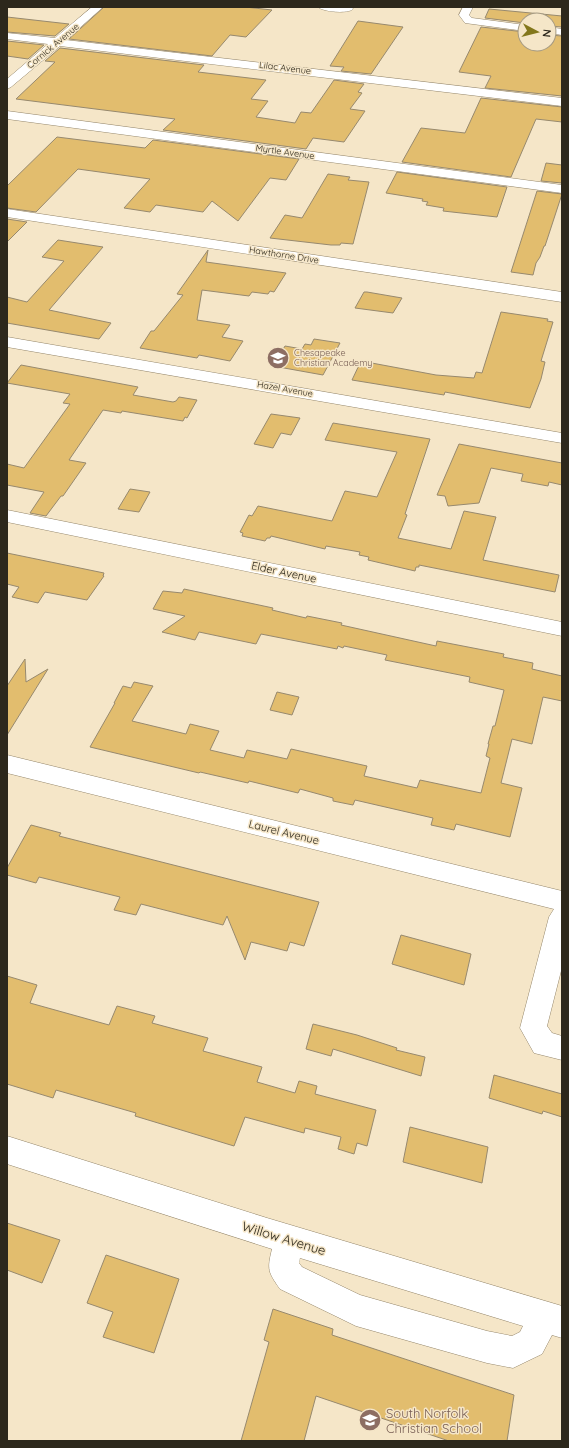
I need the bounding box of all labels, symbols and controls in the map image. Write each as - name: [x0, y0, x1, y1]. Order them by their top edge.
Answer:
- north arrow: [517, 12, 557, 52]
- street label: Cornick Avenue: [24, 21, 81, 71]
- text: N: [539, 28, 554, 38]
- street label: Lilac Avenue: [259, 59, 312, 76]
- street label: Myrtle Avenue: [255, 142, 315, 161]
- street label: Hawthorne Drive: [248, 244, 320, 265]
- school or university icon: Chesapeake Christian Academy: [265, 345, 291, 371]
- place label: Chesapeake Christian Academy: [294, 347, 372, 368]
- street label: Hazel Avenue: [256, 378, 314, 399]
- street label: Elder Avenue: [250, 558, 318, 586]
- street label: Laurel Avenue: [247, 816, 321, 848]
- street label: Willow Avenue: [240, 1218, 328, 1258]
- place label: South Norfolk Christian School: [386, 1405, 482, 1436]
- school or university icon: South Norfolk Christian School: [357, 1407, 383, 1433]

